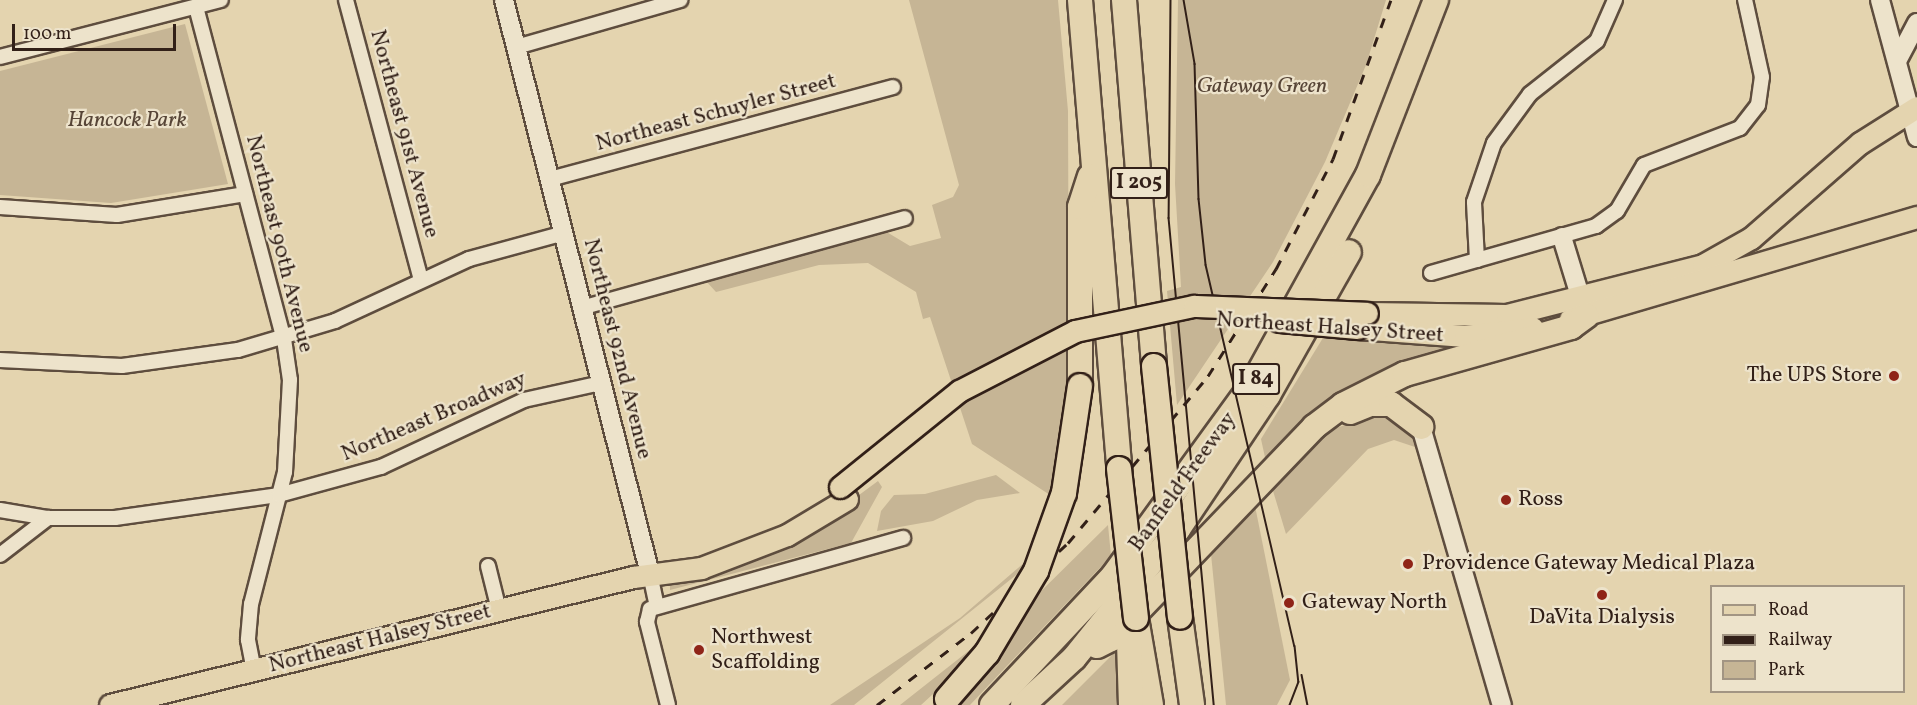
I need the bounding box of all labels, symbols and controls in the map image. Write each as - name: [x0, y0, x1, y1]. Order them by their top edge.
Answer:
- scale bar: [15, 12, 178, 50]
- text: 100 m: [23, 22, 72, 47]
- street label: Northeast 91st Avenue: [363, 27, 445, 241]
- street label: Northeast Schuyler Street: [593, 68, 839, 158]
- park label: Gateway Green: [1197, 74, 1327, 100]
- park label: Hancock Park: [67, 108, 187, 134]
- street label: Northeast 90th Avenue: [239, 132, 319, 356]
- road number: I 205: [1109, 165, 1169, 201]
- street label: Northeast 92nd Avenue: [577, 236, 657, 462]
- street label: Northeast Halsey Street: [1215, 307, 1445, 349]
- road number: I 84: [1232, 361, 1280, 397]
- place label: The UPS Store: [1746, 363, 1882, 389]
- street label: Northeast Broadway: [338, 366, 530, 468]
- marker: The UPS Store: [1887, 369, 1901, 383]
- street label: Banfield Freeway: [1123, 407, 1243, 557]
- place label: Ross: [1518, 487, 1563, 513]
- marker: Ross: [1499, 493, 1513, 507]
- place label: Providence Gateway Medical Plaza: [1422, 551, 1756, 577]
- marker: Providence Gateway Medical Plaza: [1399, 555, 1417, 573]
- legend: [1710, 585, 1905, 693]
- marker: DaVita Dialysis: [1595, 588, 1609, 602]
- place label: Gateway North: [1302, 590, 1448, 616]
- marker: Gateway North: [1280, 594, 1298, 612]
- text: Road: [1768, 598, 1809, 623]
- street label: Northeast Halsey Street: [266, 599, 494, 679]
- place label: DaVita Dialysis: [1529, 605, 1675, 631]
- place label: Northwest Scaffolding: [711, 624, 820, 676]
- text: Railway: [1768, 628, 1832, 653]
- marker: Northwest Scaffolding: [692, 643, 706, 657]
- text: Park: [1768, 658, 1805, 683]

